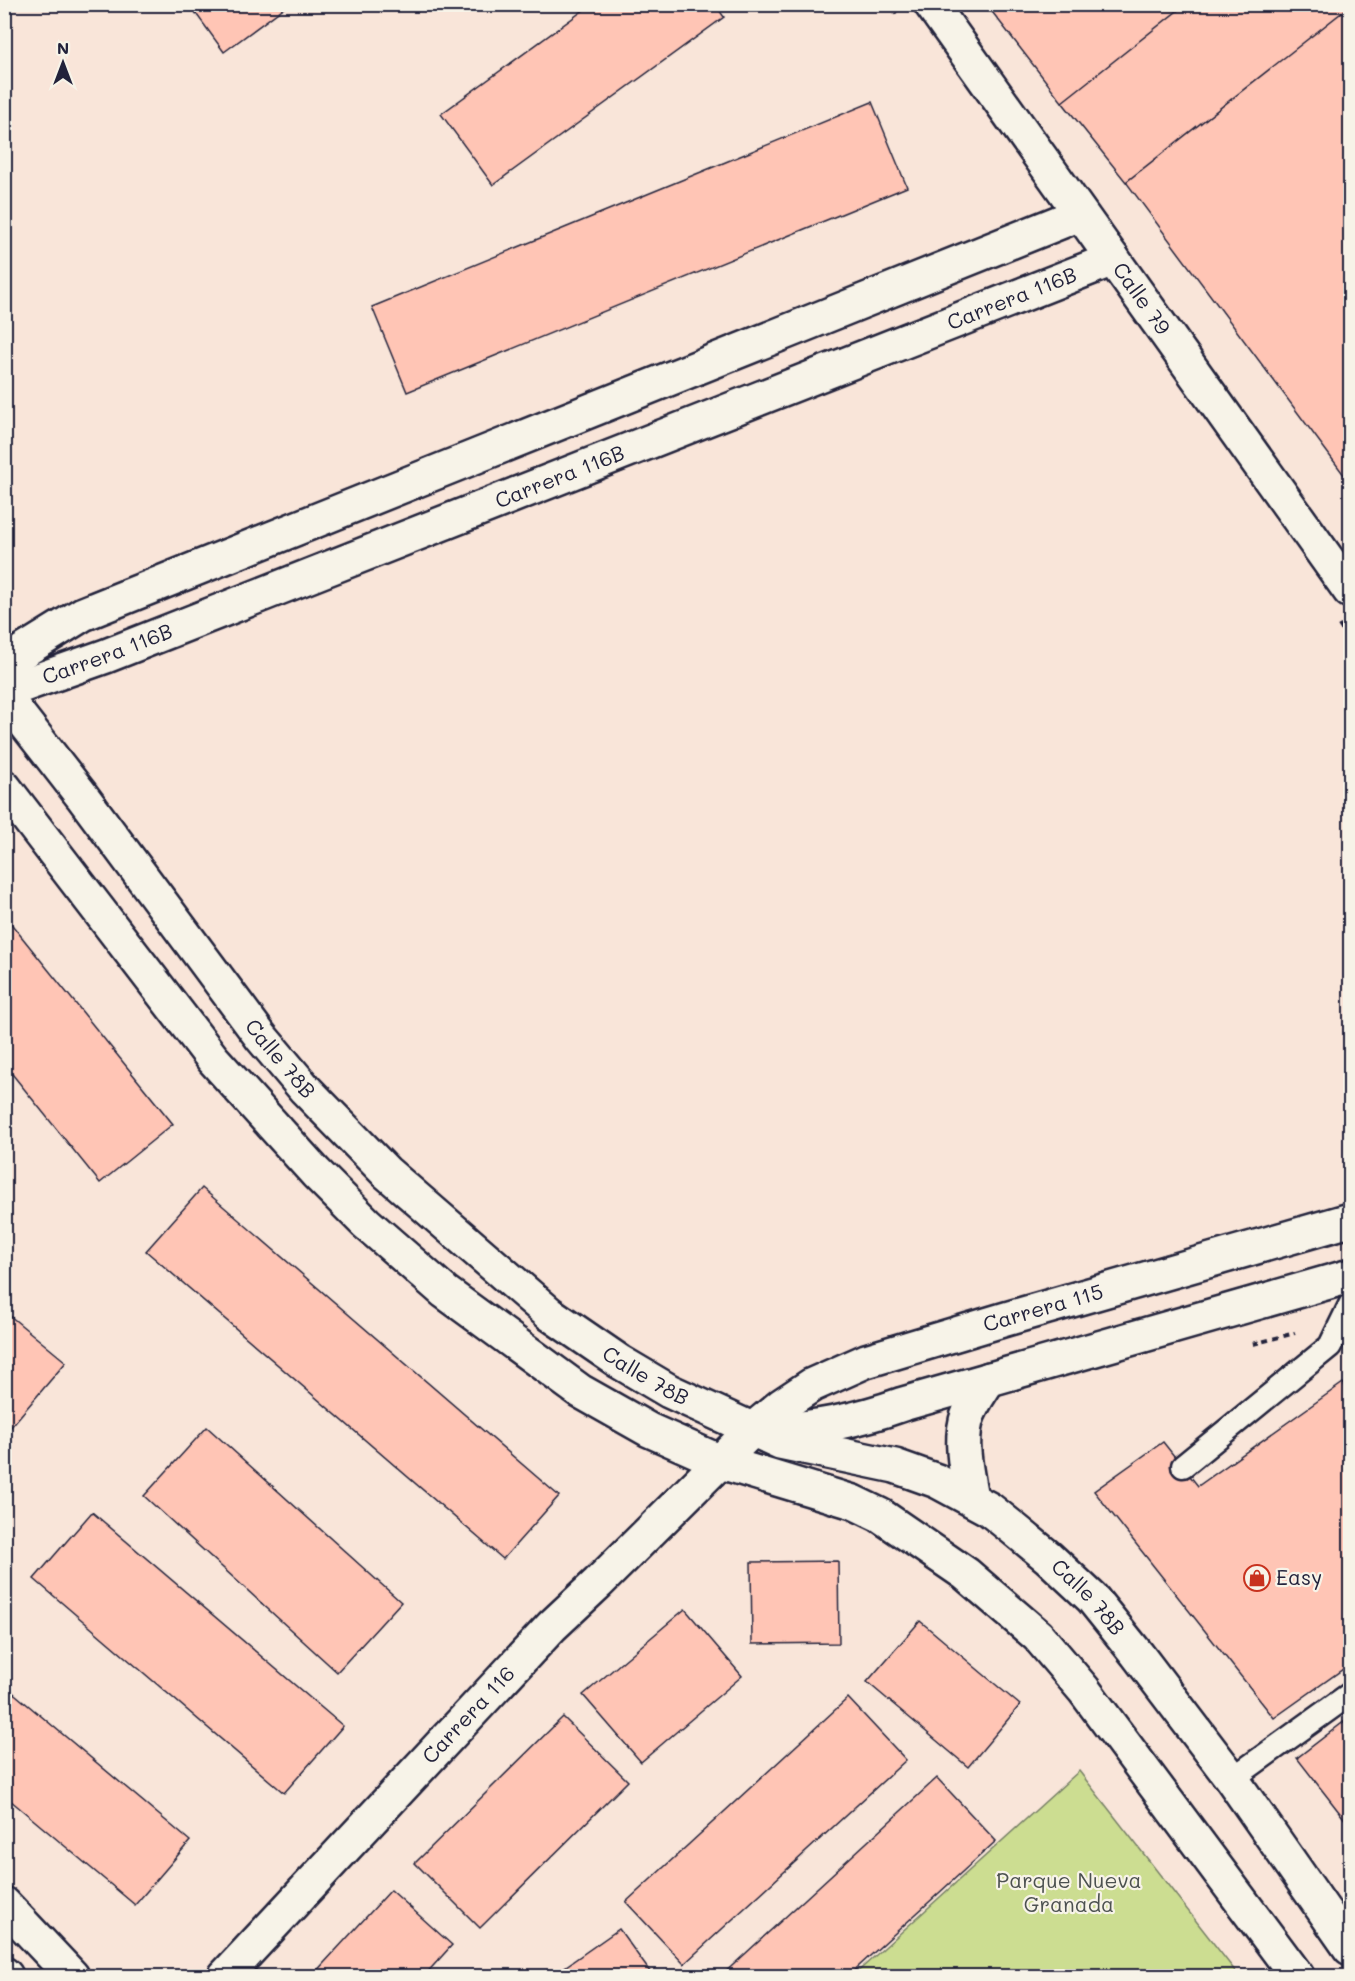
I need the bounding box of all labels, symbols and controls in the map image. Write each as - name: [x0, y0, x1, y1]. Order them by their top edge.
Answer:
- north arrow: [33, 33, 93, 93]
- text: N: [57, 37, 69, 58]
- street label: Calle 79: [1108, 256, 1177, 339]
- street label: Carrera 116B: [943, 260, 1080, 335]
- street label: Carrera 116B: [491, 438, 628, 513]
- street label: Carrera 116B: [38, 616, 176, 690]
- street label: Calle 78B: [240, 1013, 322, 1104]
- street label: Carrera 115: [979, 1277, 1106, 1337]
- street label: Calle 78B: [598, 1339, 693, 1410]
- street label: Calle 78B: [1046, 1552, 1132, 1640]
- shop icon: Easy: [1242, 1563, 1272, 1593]
- place label: Easy: [1276, 1563, 1322, 1590]
- street label: Carrera 116: [415, 1660, 520, 1769]
- park label: Parque Nueva Granada: [996, 1866, 1142, 1917]

